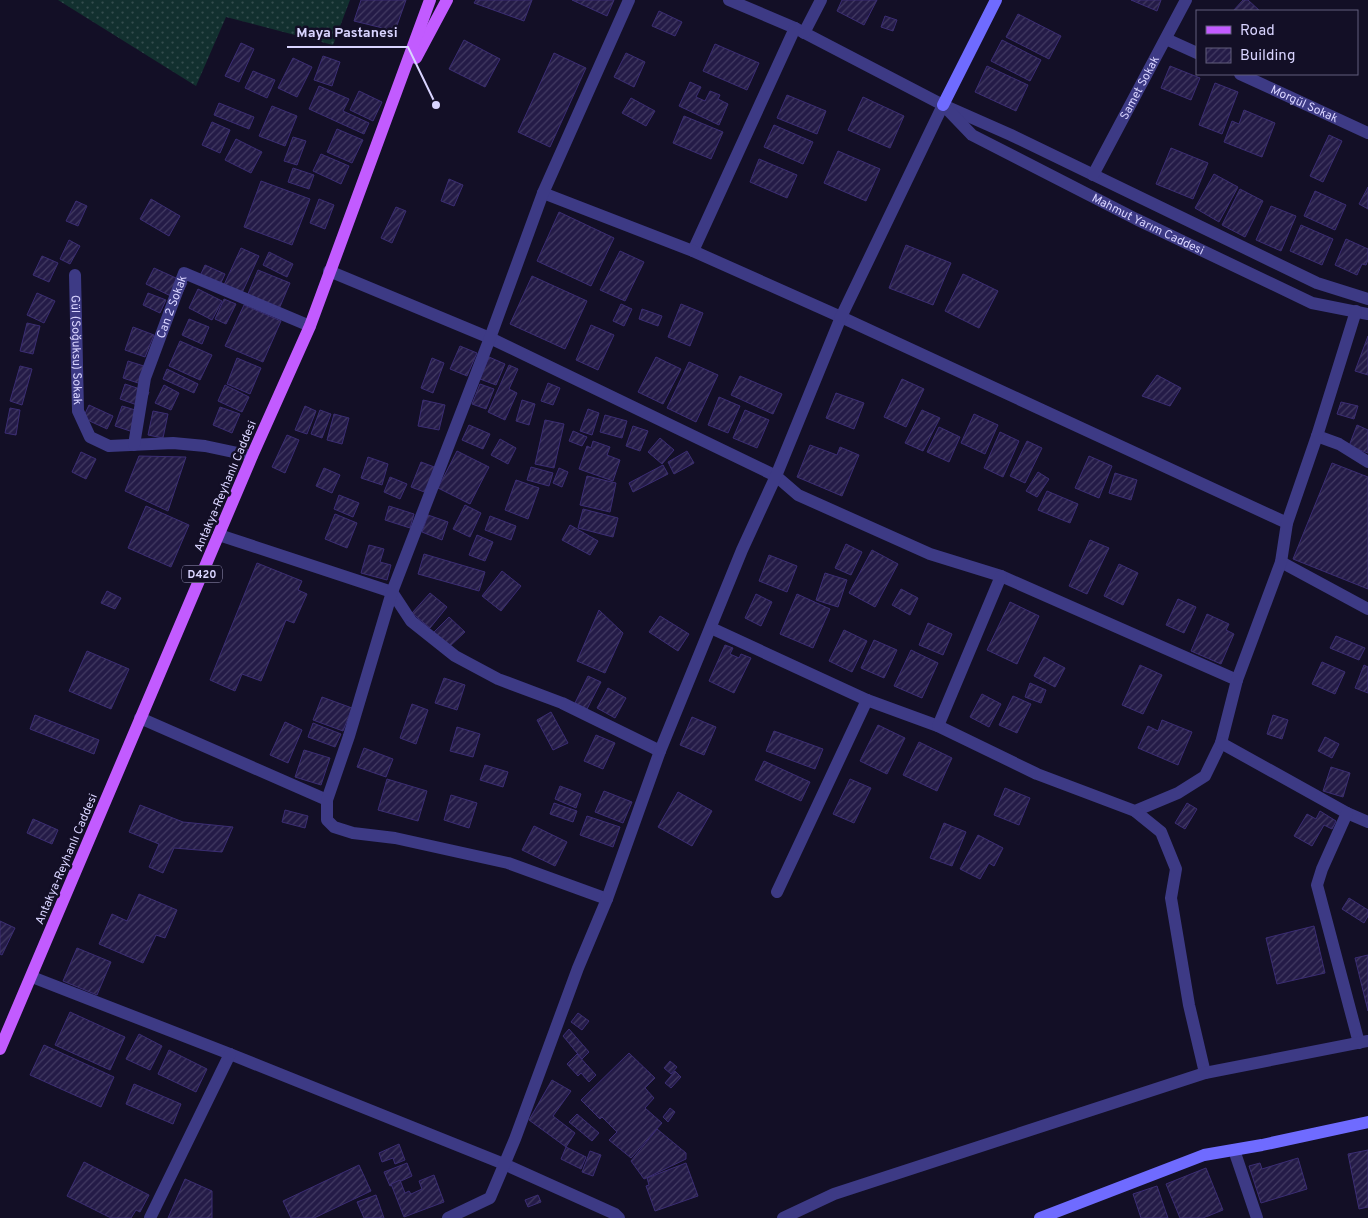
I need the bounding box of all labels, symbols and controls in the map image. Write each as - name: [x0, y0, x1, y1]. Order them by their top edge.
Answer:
- legend: [1196, 10, 1358, 75]
- callout: Maya Pastanesi: [287, 18, 408, 47]
- text: Road: [1240, 22, 1275, 41]
- text: Maya Pastanesi: [296, 25, 398, 42]
- text: Building: [1240, 47, 1295, 66]
- street label: Samet Sokak: [1117, 53, 1164, 123]
- street label: Morgül Sokak: [1268, 82, 1340, 127]
- street label: Mahmut Yarım Caddesi: [1089, 191, 1206, 259]
- street label: Can 2 Sokak: [153, 273, 192, 341]
- street label: Gül (Soğuksu) Sokak: [66, 295, 85, 405]
- street label: Antakya-Reyhanlı Caddesi: [191, 418, 261, 554]
- road number: D420: [182, 566, 222, 582]
- street label: Antakya-Reyhanlı Caddesi: [32, 791, 102, 927]

